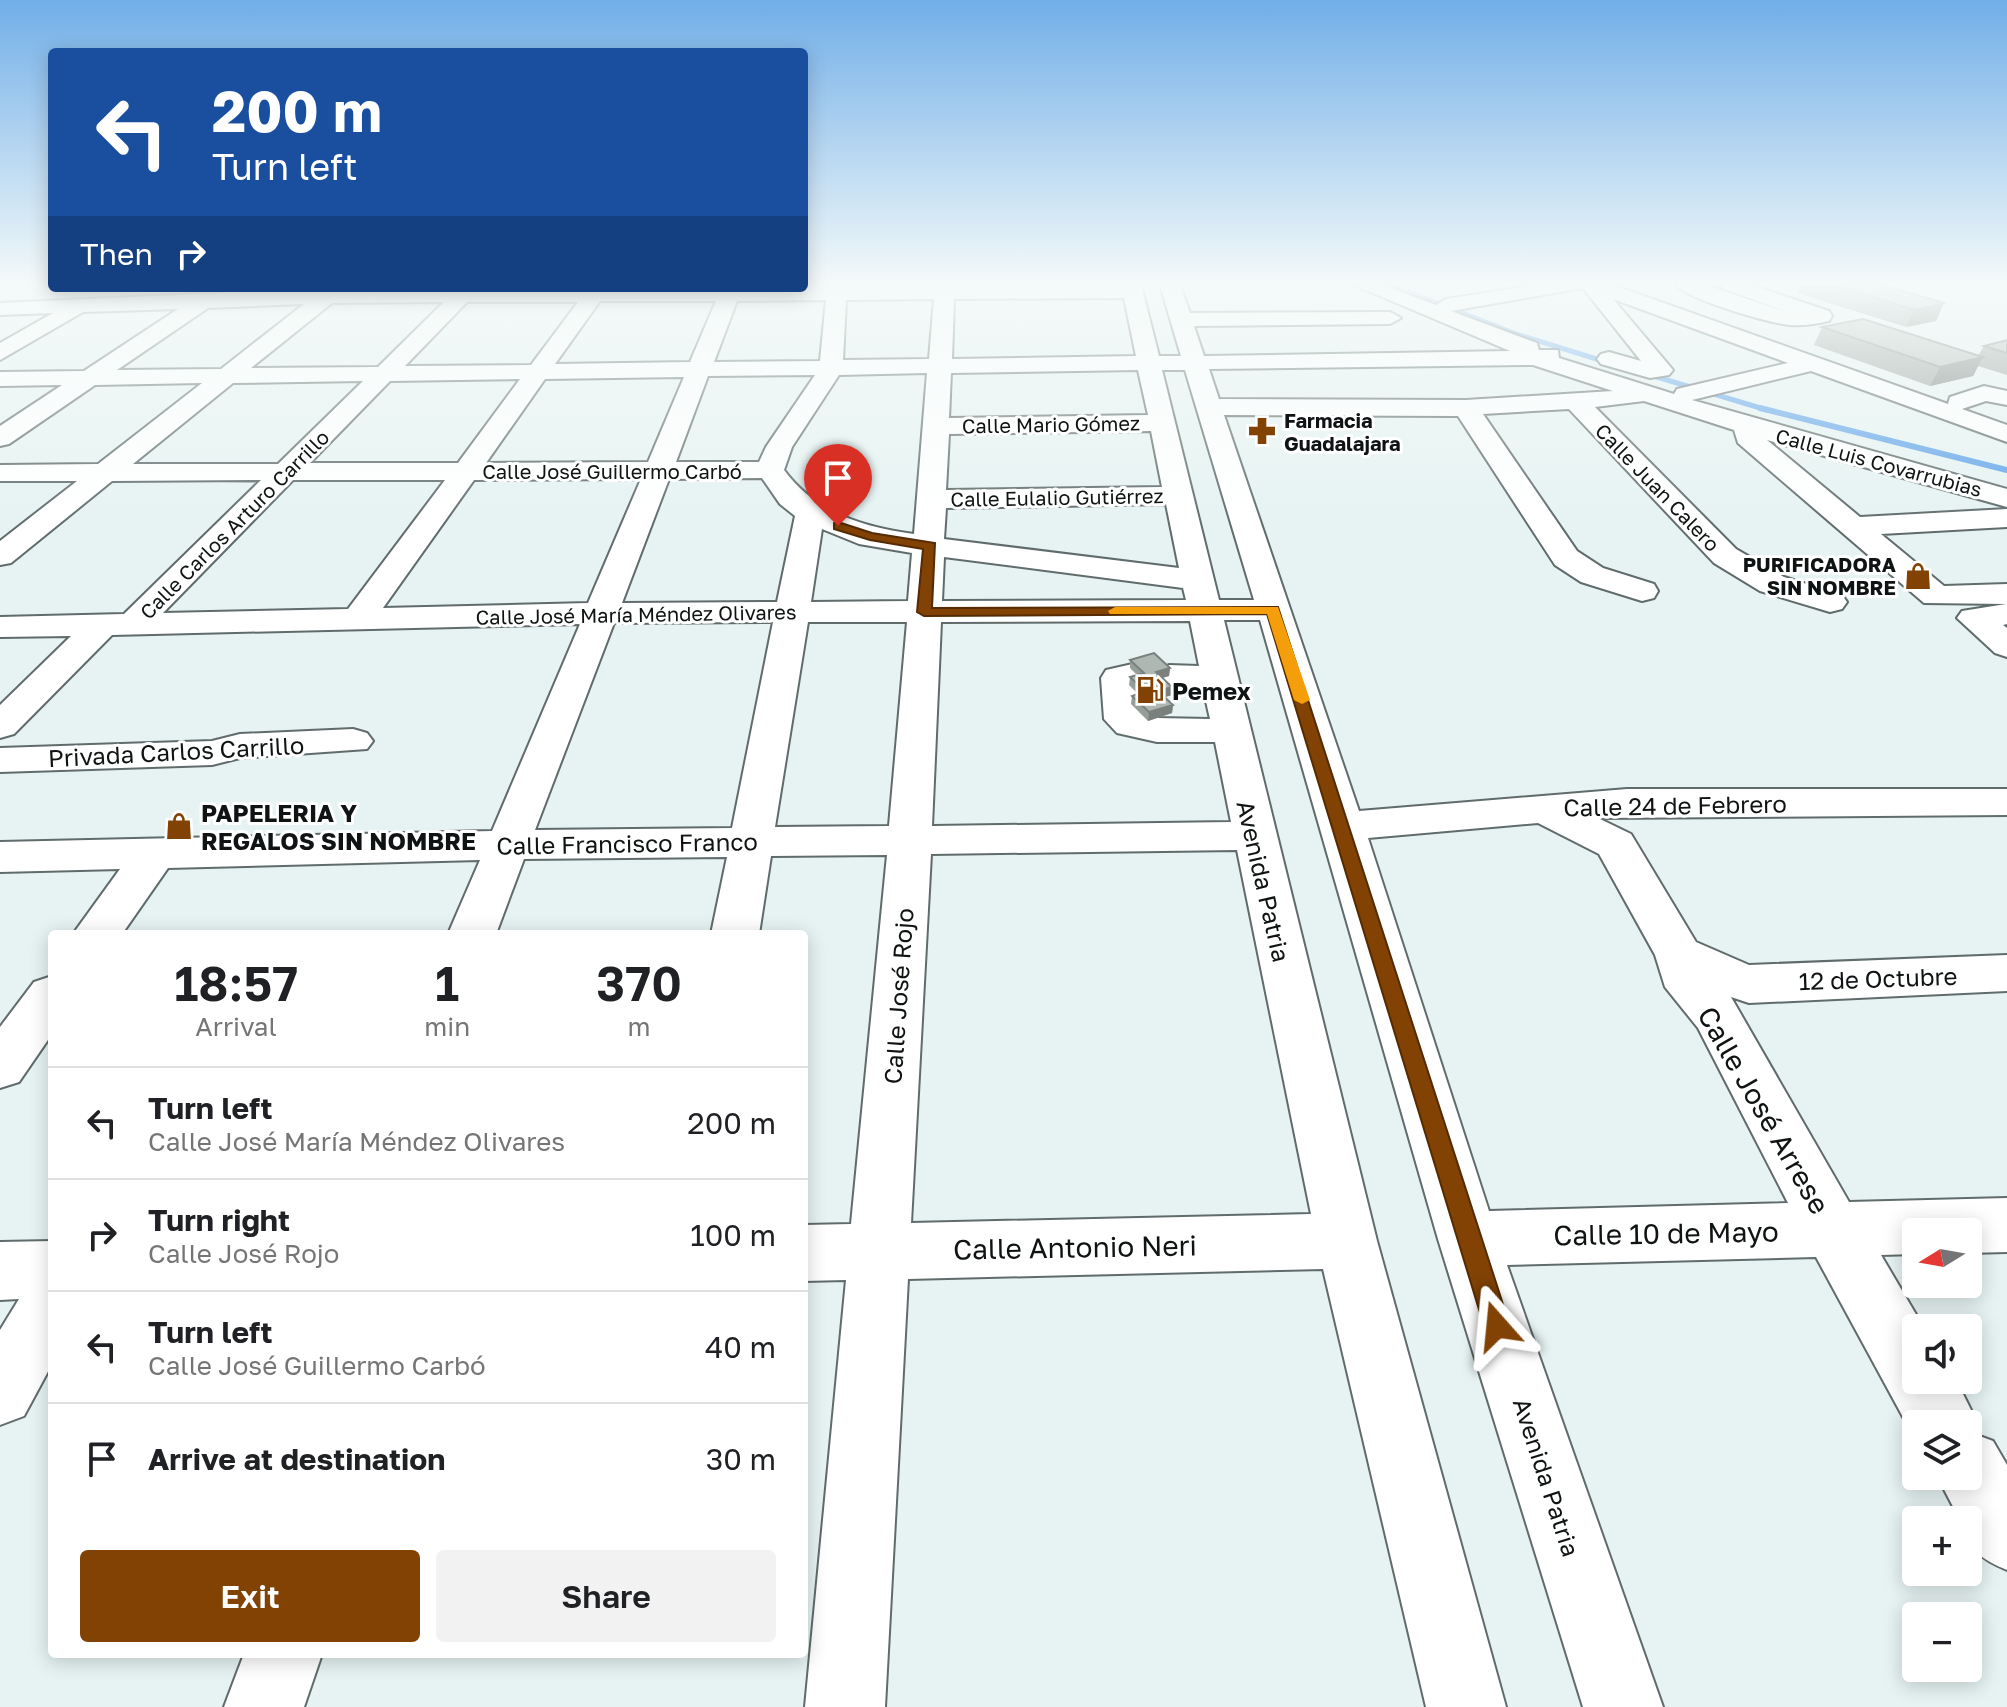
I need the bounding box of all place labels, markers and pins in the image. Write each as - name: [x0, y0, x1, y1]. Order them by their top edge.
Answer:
- place label: Farmacia Guadalajara: [1284, 408, 1401, 455]
- pharmacy icon: Farmacia Guadalajara: [1247, 416, 1277, 446]
- pin: [804, 444, 872, 526]
- place label: PURIFICADORA SIN NOMBRE: [1743, 552, 1896, 599]
- shop icon: PURIFICADORA SIN NOMBRE: [1903, 561, 1933, 591]
- fuel station icon: Pemex: [1135, 675, 1165, 705]
- place label: Pemex: [1172, 676, 1251, 705]
- place label: PAPELERIA Y REGALOS SIN NOMBRE: [201, 798, 476, 855]
- shop icon: PAPELERIA Y REGALOS SIN NOMBRE: [164, 811, 194, 841]

